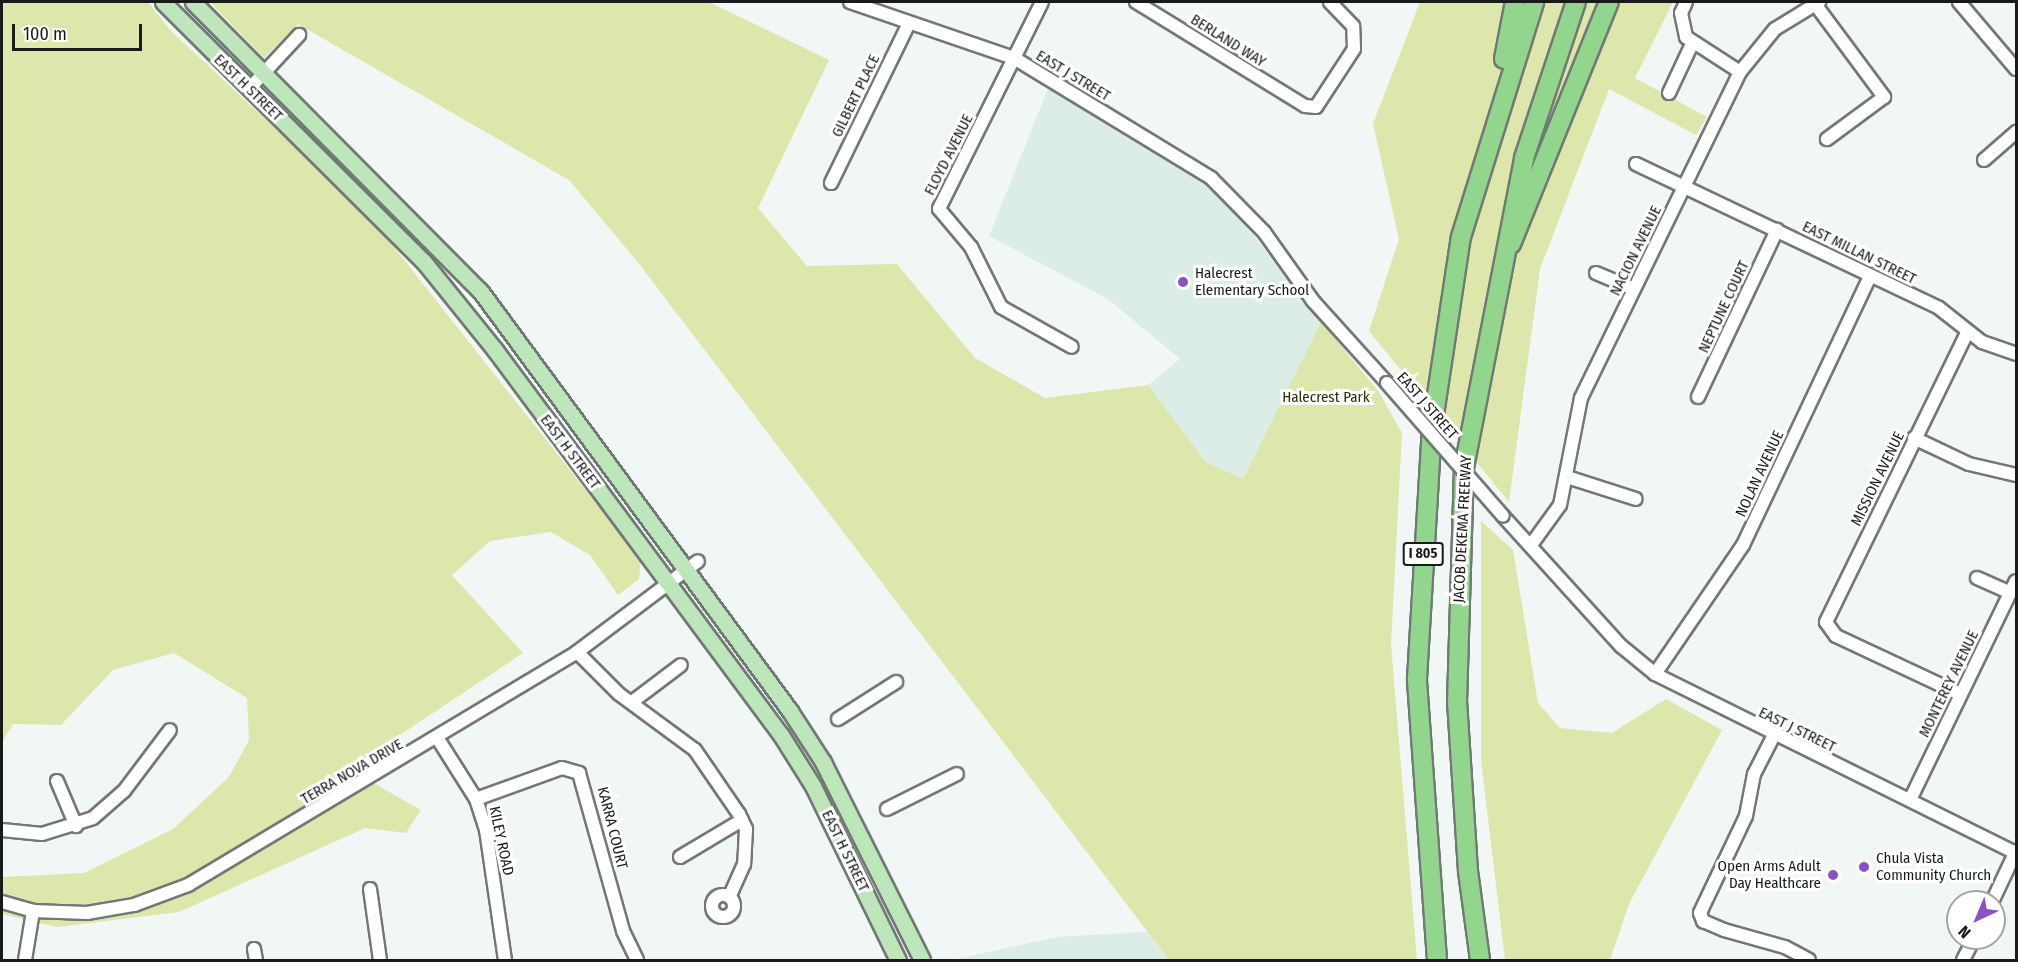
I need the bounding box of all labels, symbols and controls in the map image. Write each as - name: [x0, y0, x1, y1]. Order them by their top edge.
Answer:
- street label: BERLAND WAY: [1187, 11, 1269, 71]
- scale bar: [15, 12, 146, 50]
- text: 100 m: [23, 23, 67, 45]
- street label: EAST J STREET: [1033, 47, 1113, 105]
- street label: EAST H STREET: [210, 51, 286, 125]
- street label: GILBERT PLACE: [828, 52, 884, 140]
- street label: FLOYD AVENUE: [921, 111, 977, 199]
- street label: NACION AVENUE: [1606, 203, 1666, 299]
- street label: EAST MILLAN STREET: [1799, 218, 1919, 288]
- street label: NEPTUNE COURT: [1695, 258, 1753, 356]
- place label: Halecrest Elementary School: [1195, 264, 1309, 299]
- marker: Halecrest Elementary School: [1176, 275, 1190, 289]
- street label: EAST J STREET: [1393, 369, 1461, 443]
- park label: Halecrest Park: [1282, 389, 1370, 407]
- street label: EAST H STREET: [536, 411, 604, 493]
- street label: NOLAN AVENUE: [1732, 428, 1788, 520]
- street label: MISSION AVENUE: [1847, 429, 1909, 529]
- street label: JACOB DEKEMA FREEWAY: [1450, 455, 1476, 603]
- road number: I 805: [1402, 543, 1444, 565]
- street label: MONTEREY AVENUE: [1915, 628, 1983, 740]
- street label: EAST J STREET: [1756, 704, 1838, 756]
- street label: TERRA NOVA DRIVE: [298, 736, 406, 808]
- street label: KARRA COURT: [593, 785, 631, 871]
- street label: KILEY ROAD: [485, 805, 517, 877]
- street label: EAST H STREET: [818, 807, 872, 895]
- place label: Chula Vista Community Church: [1876, 849, 1991, 884]
- place label: Open Arms Adult Day Healthcare: [1718, 857, 1821, 892]
- marker: Chula Vista Community Church: [1857, 860, 1871, 874]
- marker: Open Arms Adult Day Healthcare: [1826, 868, 1840, 882]
- north arrow: [1946, 890, 2006, 950]
- text: N: [1954, 922, 1975, 942]

